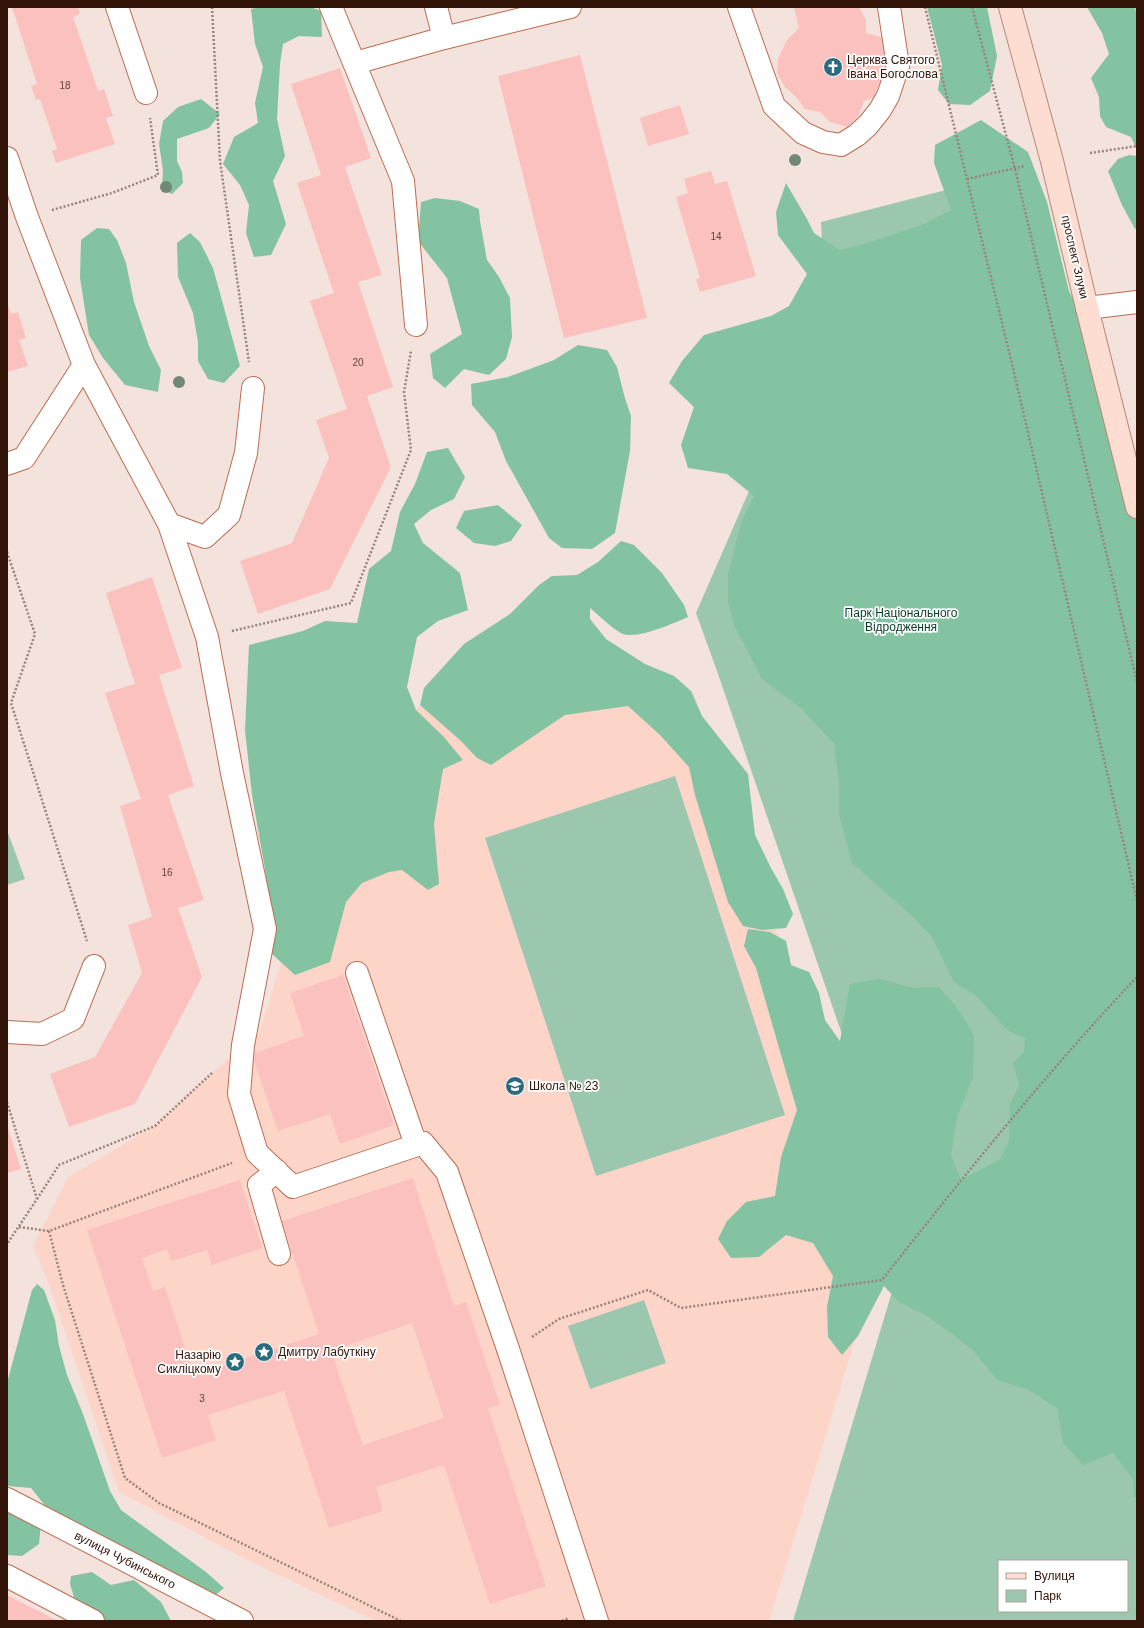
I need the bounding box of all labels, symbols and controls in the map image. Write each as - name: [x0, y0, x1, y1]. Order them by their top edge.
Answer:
- place label: Церква Святого Івана Богослова: [847, 53, 938, 81]
- church icon: Церква Святого Івана Богослова: [822, 56, 844, 78]
- house number: 18: [59, 80, 71, 91]
- street label: проспект Злуки: [1059, 214, 1091, 300]
- house number: 14: [710, 231, 722, 242]
- house number: 20: [352, 357, 364, 368]
- park label: Парк Національного Відродження: [845, 606, 958, 634]
- house number: 16: [161, 867, 173, 878]
- school or university icon: Школа № 23: [504, 1075, 526, 1097]
- place label: Школа № 23: [529, 1079, 599, 1093]
- place icon: Дмитру Лабуткіну: [253, 1341, 275, 1363]
- place label: Дмитру Лабуткіну: [278, 1345, 376, 1359]
- place label: Назарію Сикліцкому: [157, 1348, 221, 1376]
- place icon: Назарію Сикліцкому: [224, 1351, 246, 1373]
- house number: 3: [199, 1393, 205, 1404]
- street label: вулиця Чубинського: [72, 1528, 178, 1592]
- legend: [998, 1560, 1128, 1612]
- text: Вулиця: [1034, 1569, 1075, 1583]
- text: Парк: [1034, 1589, 1062, 1603]

